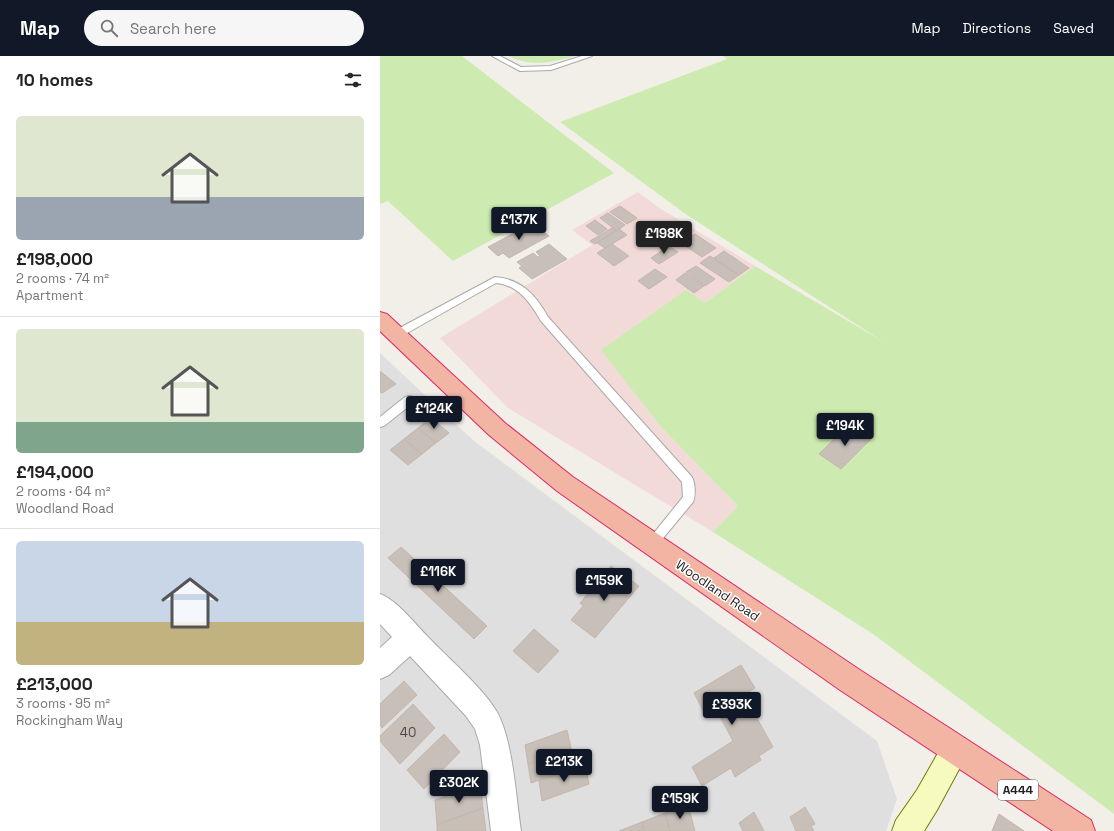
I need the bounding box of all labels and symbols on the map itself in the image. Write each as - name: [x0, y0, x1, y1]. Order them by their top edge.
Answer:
- pin: £137K: [491, 207, 547, 241]
- pin: £198K: [636, 221, 692, 255]
- pin: £124K: [406, 396, 462, 430]
- pin: £194K: [817, 413, 873, 447]
- street label: Woodland Road: [672, 556, 763, 625]
- pin: £116K: [410, 559, 466, 593]
- pin: £159K: [576, 568, 632, 602]
- pin: £393K: [704, 692, 760, 726]
- house number: 40: [400, 724, 416, 741]
- pin: £213K: [536, 749, 592, 783]
- pin: £302K: [431, 770, 487, 804]
- road number: A444: [998, 780, 1038, 800]
- pin: £159K: [652, 786, 708, 820]

